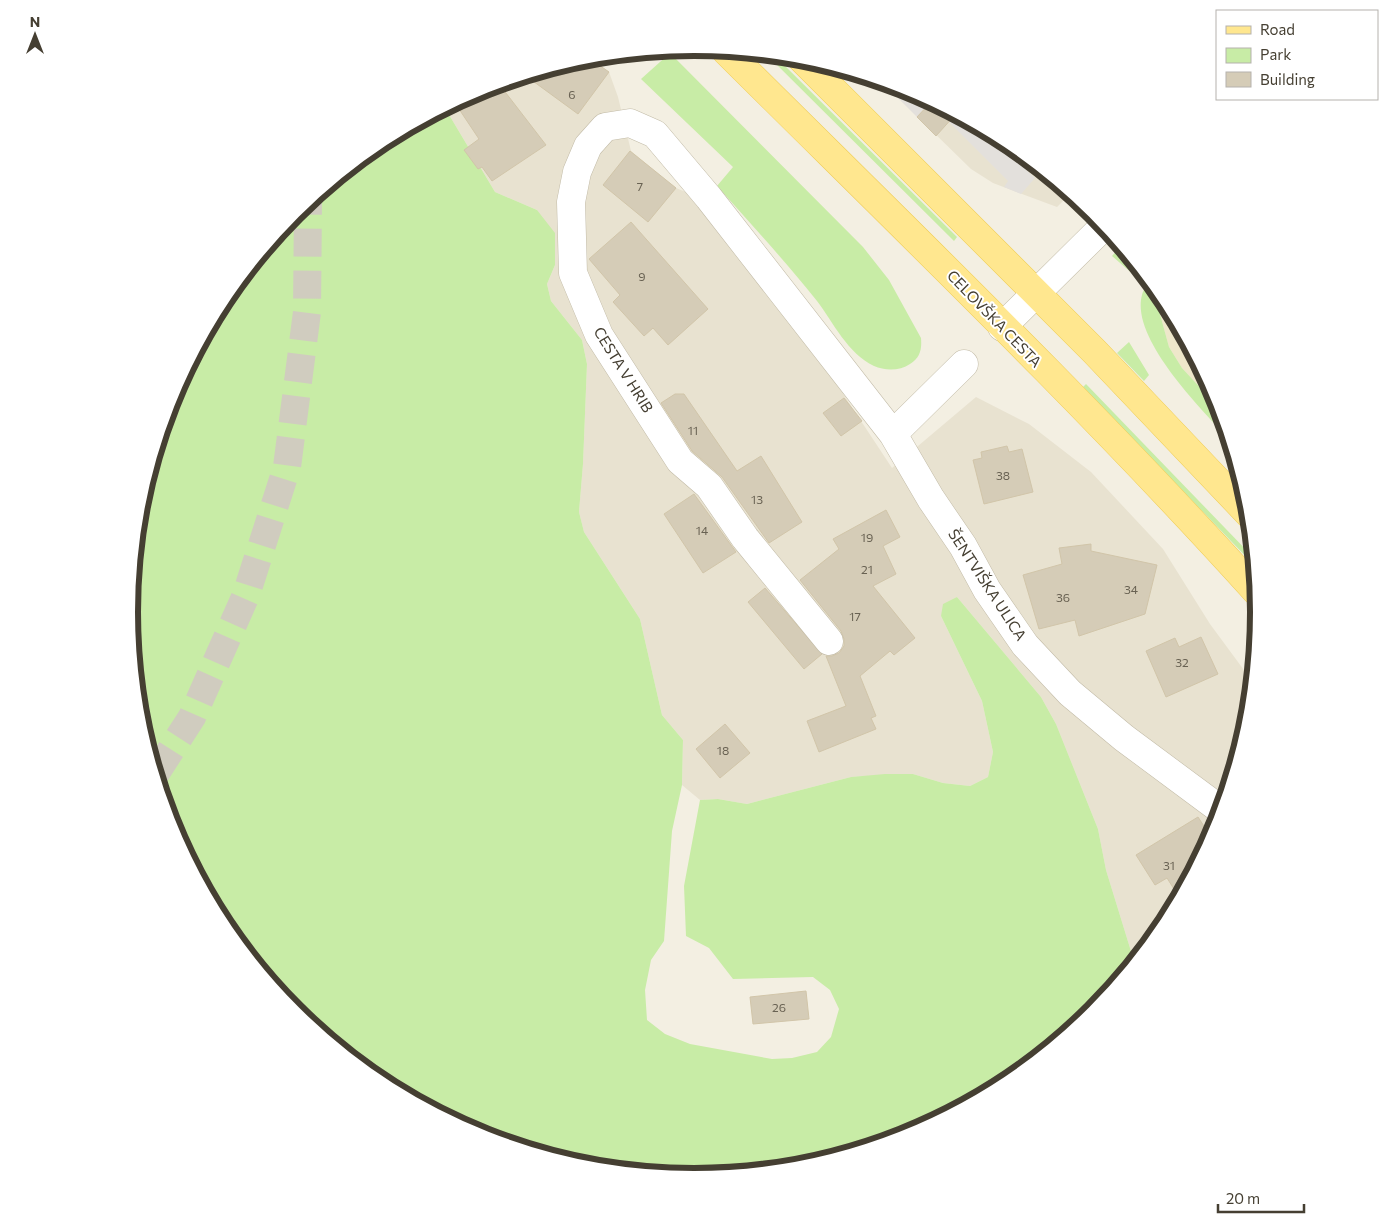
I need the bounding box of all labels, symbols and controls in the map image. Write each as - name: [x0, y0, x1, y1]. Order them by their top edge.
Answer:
- north arrow: [10, 10, 60, 60]
- legend: [1216, 10, 1378, 100]
- text: N: [30, 13, 40, 30]
- text: Road: [1260, 20, 1295, 38]
- text: Park: [1260, 45, 1291, 63]
- text: Building: [1260, 70, 1315, 88]
- house number: 6: [568, 87, 576, 101]
- house number: 7: [637, 179, 643, 193]
- street label: CELOVŠKA CESTA: [944, 265, 1046, 371]
- house number: 9: [638, 269, 646, 283]
- street label: CESTA V HRIB: [590, 323, 658, 416]
- house number: 11: [688, 423, 698, 437]
- house number: 38: [996, 468, 1010, 482]
- house number: 13: [751, 492, 763, 506]
- house number: 14: [696, 523, 708, 537]
- street label: ŠENTVIŠKA ULICA: [945, 525, 1032, 644]
- house number: 19: [861, 530, 873, 544]
- house number: 21: [861, 562, 873, 576]
- house number: 34: [1124, 582, 1138, 596]
- house number: 36: [1056, 590, 1070, 604]
- house number: 17: [849, 609, 861, 623]
- house number: 32: [1175, 655, 1189, 669]
- house number: 18: [717, 743, 729, 757]
- house number: 31: [1163, 858, 1175, 872]
- house number: 26: [772, 1000, 786, 1014]
- scale bar: [1218, 1182, 1304, 1214]
- text: 20 m: [1226, 1189, 1260, 1207]

